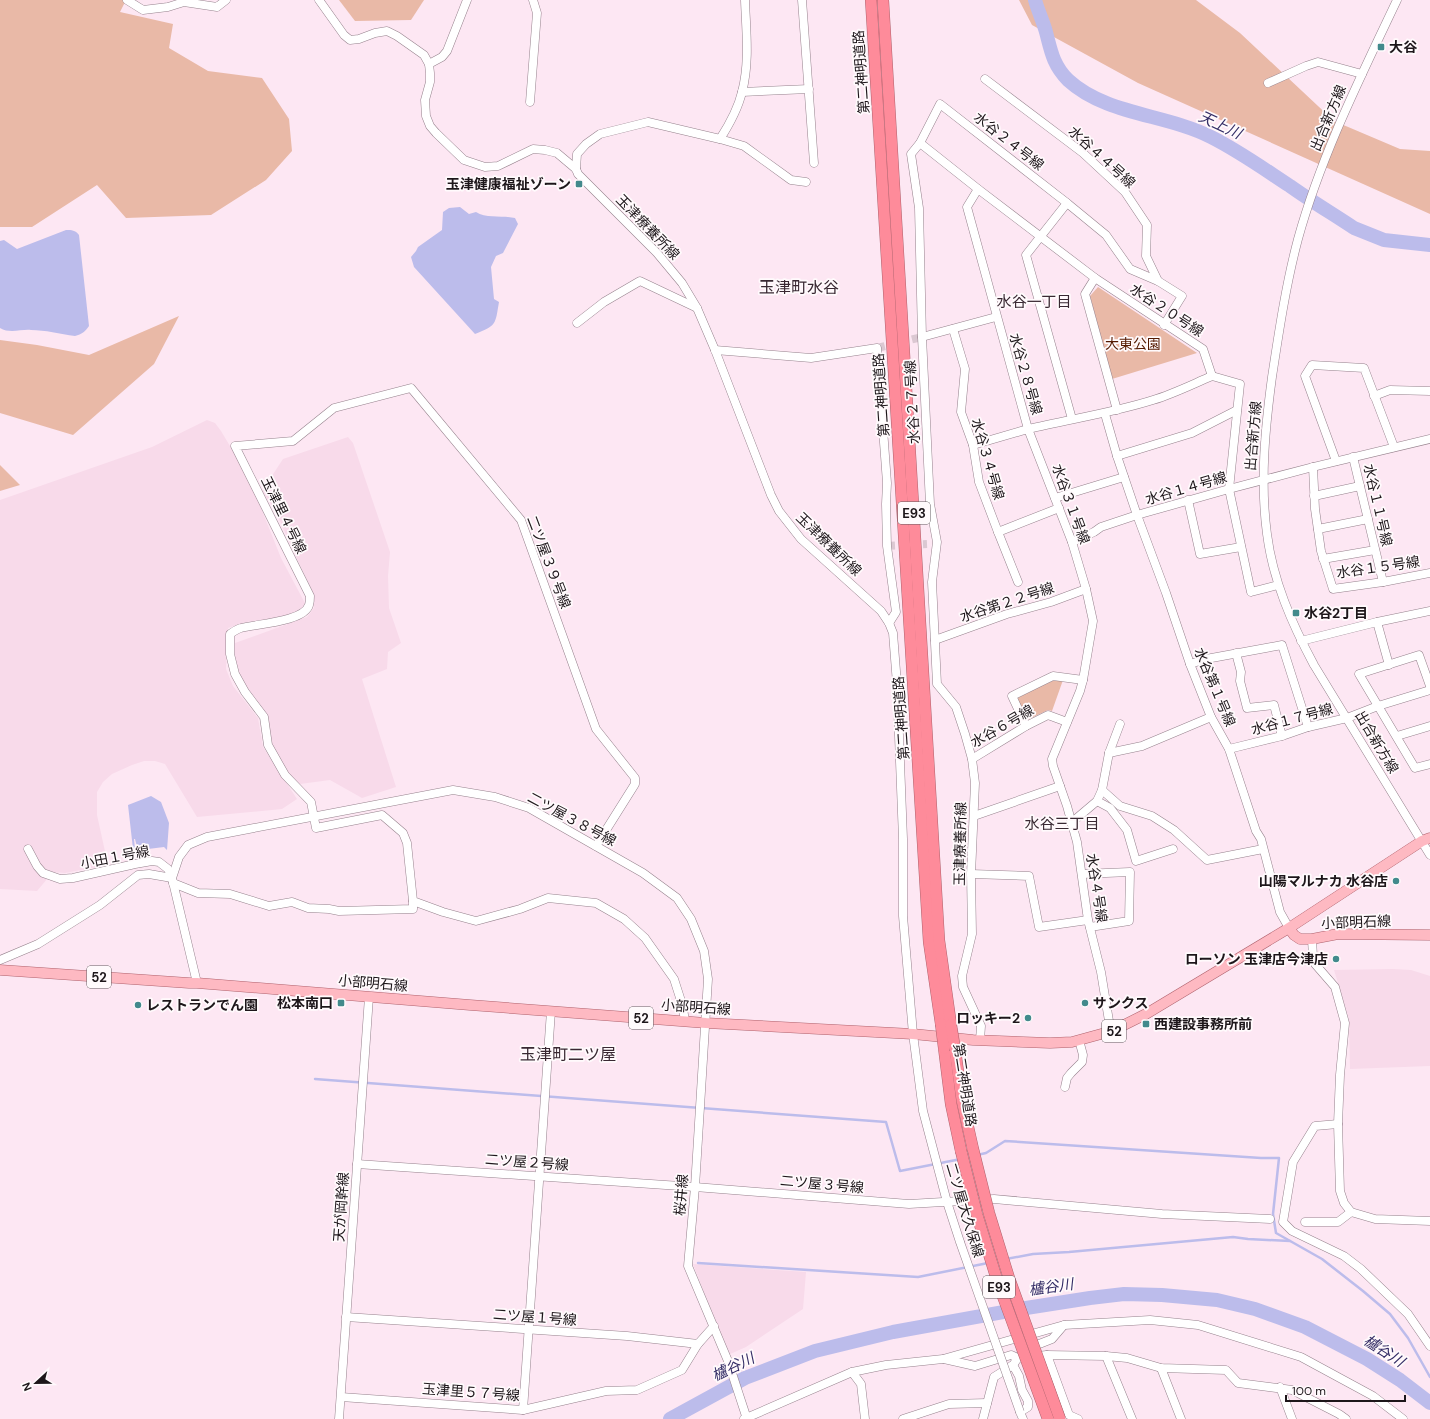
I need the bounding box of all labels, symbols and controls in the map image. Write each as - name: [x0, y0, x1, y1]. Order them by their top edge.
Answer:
- street label: 第二神明道路: [849, 29, 873, 115]
- place label: 大谷: [1389, 38, 1418, 56]
- marker: 大谷: [1376, 42, 1386, 52]
- street label: 出合新方線: [1306, 82, 1350, 154]
- water label: 天上川: [1195, 106, 1246, 144]
- street label: 水谷２４号線: [970, 108, 1048, 174]
- street label: 水谷４４号線: [1065, 122, 1139, 192]
- place label: 玉津健康福祉ゾーン: [446, 175, 571, 193]
- marker: 玉津健康福祉ゾーン: [574, 179, 584, 189]
- street label: 玉津療養所線: [612, 191, 684, 263]
- district label: 玉津町水谷: [759, 277, 839, 298]
- street label: 水谷２０号線: [1127, 280, 1207, 340]
- district label: 水谷一丁目: [996, 292, 1072, 312]
- street label: 水谷２８号線: [1006, 331, 1046, 417]
- park label: 大東公園: [1105, 335, 1161, 353]
- street label: 第二神明道路: [869, 352, 893, 438]
- street label: 水谷２７号線: [901, 360, 923, 444]
- street label: 出合新方線: [1241, 400, 1265, 472]
- street label: 水谷３４号線: [968, 416, 1008, 502]
- street label: 水谷３１号線: [1048, 461, 1094, 547]
- street label: 水谷１１号線: [1360, 462, 1396, 548]
- street label: 水谷１４号線: [1143, 468, 1229, 508]
- street label: 玉津里４号線: [257, 473, 311, 557]
- road number: E93: [898, 502, 930, 524]
- street label: 玉津療養所線: [793, 508, 865, 580]
- street label: 二ツ屋３９号線: [523, 513, 575, 611]
- street label: 水谷１５号線: [1335, 552, 1421, 582]
- street label: 水谷第２２号線: [958, 578, 1056, 626]
- place label: 水谷2丁目: [1304, 604, 1368, 622]
- marker: 水谷2丁目: [1291, 608, 1301, 618]
- street label: 水谷第１号線: [1190, 645, 1240, 729]
- street label: 第二神明道路: [889, 675, 913, 761]
- street label: 水谷１７号線: [1249, 699, 1335, 739]
- street label: 水谷６号線: [967, 701, 1037, 751]
- street label: 出合新方線: [1351, 707, 1403, 777]
- street label: 二ツ屋３８号線: [525, 788, 619, 850]
- street label: 玉津療養所線: [950, 802, 970, 886]
- district label: 水谷三丁目: [1024, 814, 1100, 834]
- street label: 小田１号線: [79, 841, 151, 873]
- street label: 水谷４号線: [1083, 852, 1111, 924]
- place label: 山陽マルナカ 水谷店: [1259, 872, 1388, 890]
- marker: 山陽マルナカ 水谷店: [1391, 876, 1401, 886]
- street label: 小部明石線: [1321, 912, 1391, 932]
- place label: ローソン 玉津店今津店: [1185, 950, 1328, 968]
- marker: ローソン 玉津店今津店: [1331, 954, 1341, 964]
- road number: 52: [87, 966, 111, 988]
- street label: 小部明石線: [337, 971, 409, 995]
- place label: 松本南口: [277, 994, 333, 1012]
- place label: サンクス: [1093, 994, 1149, 1012]
- place label: レストランでん園: [146, 996, 258, 1014]
- street label: 小部明石線: [660, 996, 732, 1018]
- marker: 松本南口: [336, 998, 346, 1008]
- marker: サンクス: [1080, 998, 1090, 1008]
- marker: レストランでん園: [133, 1000, 143, 1010]
- road number: 52: [629, 1007, 653, 1029]
- place label: ロッキー2: [956, 1009, 1020, 1027]
- marker: ロッキー2: [1023, 1013, 1033, 1023]
- place label: 西建設事務所前: [1154, 1015, 1252, 1033]
- marker: 西建設事務所前: [1141, 1019, 1151, 1029]
- road number: 52: [1102, 1020, 1126, 1042]
- street label: 第二神明道路: [950, 1042, 980, 1128]
- district label: 玉津町二ツ屋: [520, 1044, 616, 1065]
- street label: 二ツ屋２号線: [484, 1150, 570, 1174]
- street label: 二ツ屋大久保線: [942, 1161, 988, 1259]
- street label: 天が岡幹線: [330, 1171, 352, 1243]
- street label: 二ツ屋３号線: [779, 1171, 865, 1197]
- street label: 桜井線: [670, 1173, 692, 1217]
- water label: 櫨谷川: [1027, 1274, 1077, 1300]
- road number: E93: [983, 1276, 1015, 1298]
- street label: 二ツ屋１号線: [492, 1305, 578, 1329]
- water label: 櫨谷川: [1360, 1330, 1410, 1373]
- water label: 櫨谷川: [708, 1347, 759, 1386]
- north arrow: [16, 1363, 56, 1403]
- scale bar: [1286, 1377, 1405, 1403]
- text: N: [19, 1380, 35, 1393]
- street label: 玉津里５７号線: [421, 1380, 521, 1404]
- text: 100 m: [1292, 1383, 1326, 1399]

